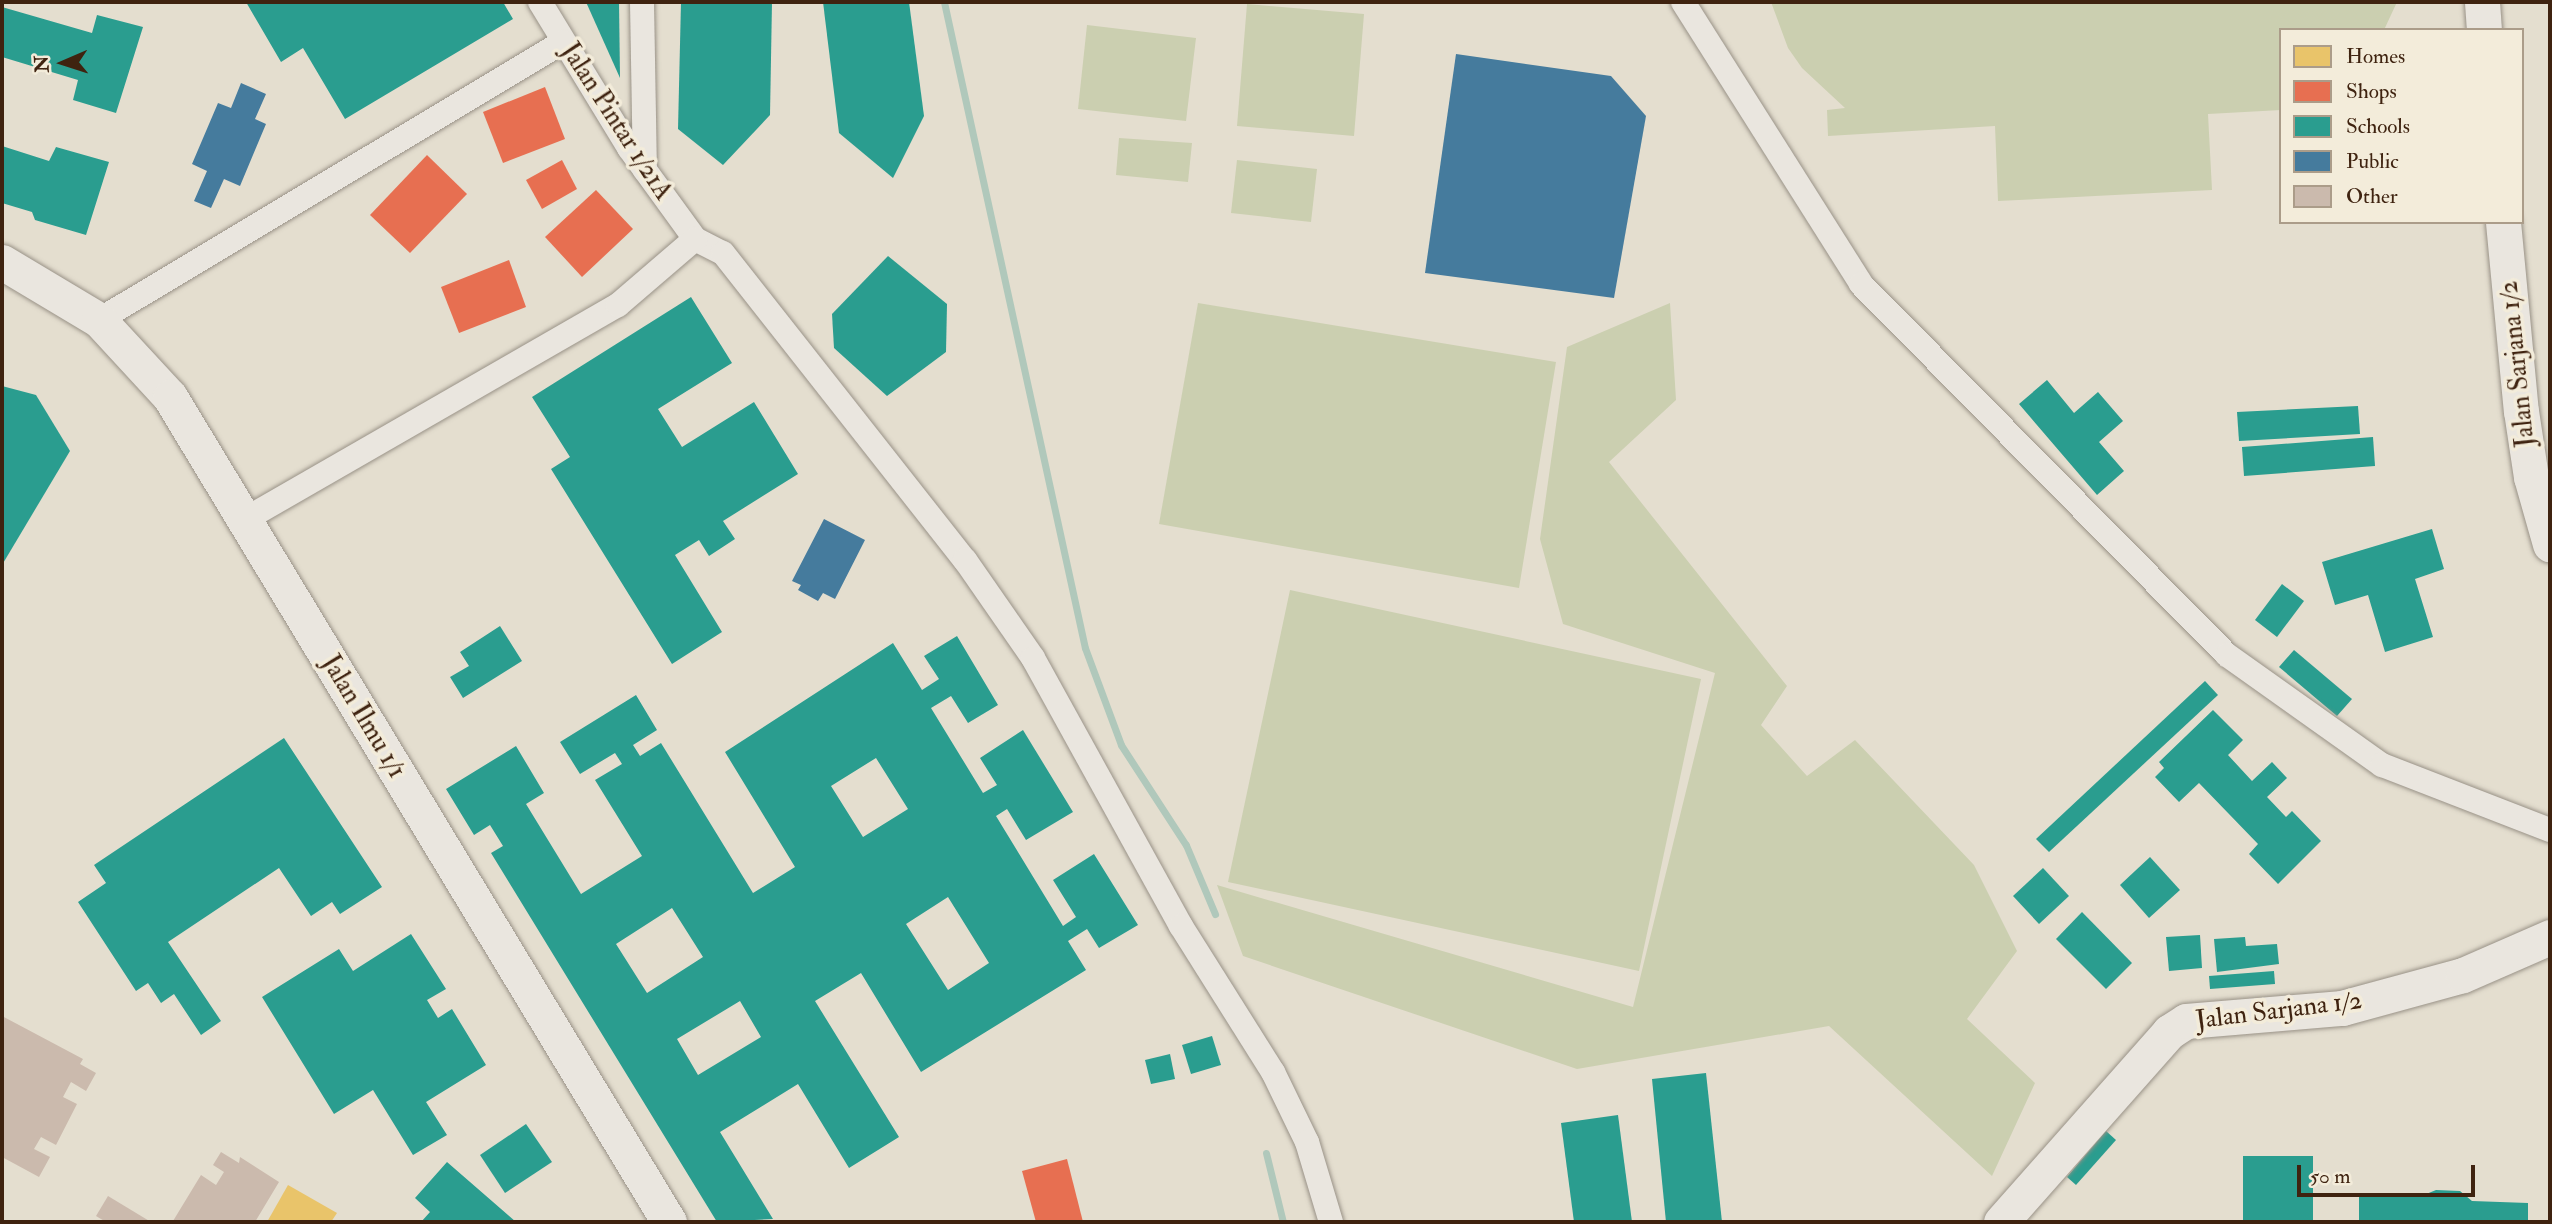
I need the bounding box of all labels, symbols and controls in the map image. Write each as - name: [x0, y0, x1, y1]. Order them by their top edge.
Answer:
- north arrow: [28, 28, 98, 98]
- legend: [2279, 28, 2524, 224]
- street label: Jalan Pintar 1/21A: [554, 37, 678, 207]
- text: Homes: [2346, 43, 2405, 70]
- text: N: [30, 55, 54, 73]
- text: Shops: [2346, 78, 2397, 105]
- text: Schools: [2346, 113, 2410, 140]
- text: Public: [2346, 148, 2399, 175]
- text: Other: [2346, 183, 2398, 210]
- street label: Jalan Sarjana 1/2: [2494, 279, 2542, 449]
- street label: Jalan Ilmu 1/1: [314, 650, 412, 784]
- street label: Jalan Sarjana 1/2: [2194, 985, 2364, 1037]
- scale bar: [2300, 1150, 2478, 1194]
- text: 50 m: [2310, 1163, 2351, 1190]

